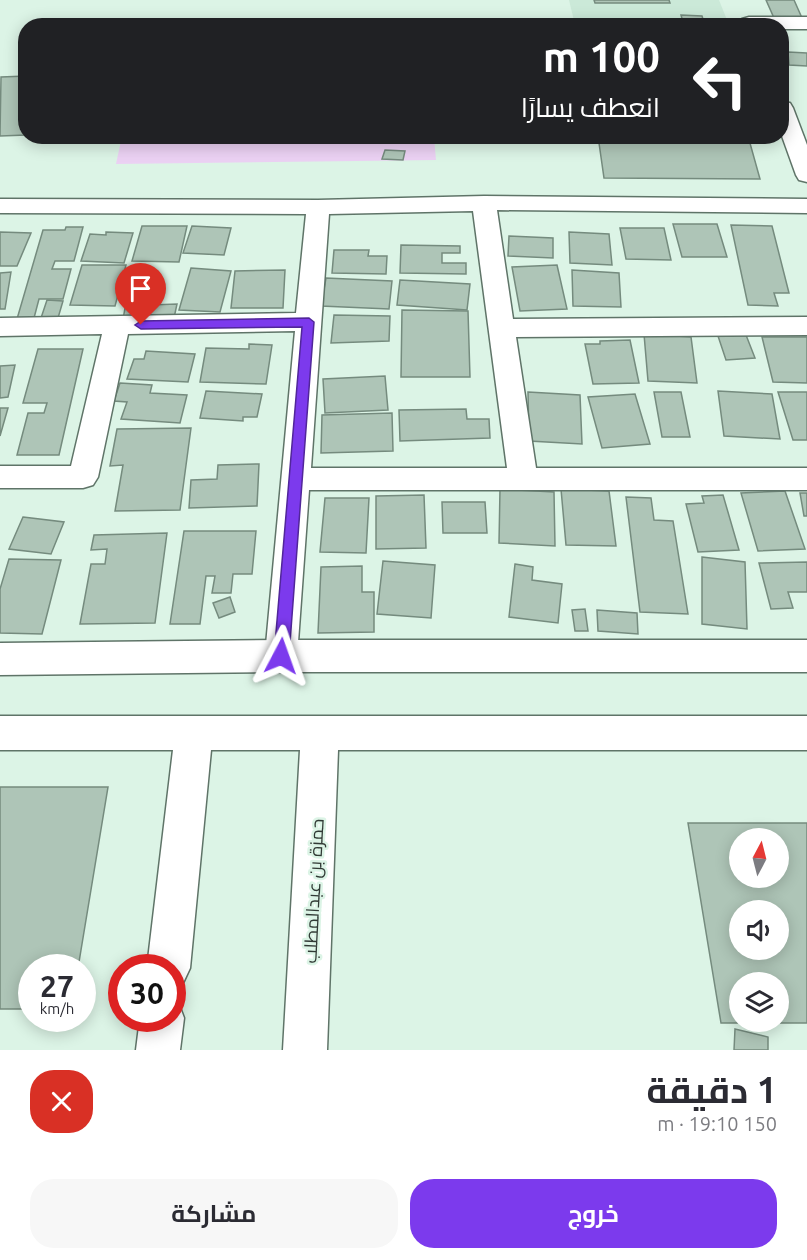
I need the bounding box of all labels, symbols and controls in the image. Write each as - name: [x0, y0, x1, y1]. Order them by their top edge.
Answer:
- text: 100 m: [543, 33, 660, 80]
- icon: left: [681, 42, 759, 120]
- text: انعطف يسارًا: [521, 92, 660, 122]
- pin: [115, 263, 166, 325]
- icon: arrive: [124, 272, 157, 305]
- position arrow: [249, 624, 313, 688]
- street label: حمزة بن عبدالمطلب: [299, 818, 329, 964]
- north arrow: [729, 828, 789, 888]
- map controls: [729, 828, 789, 1032]
- button: sound: [729, 900, 789, 960]
- speed limit sign: 30: [108, 954, 186, 1032]
- text: 27: [40, 969, 74, 1003]
- button: layers: [729, 972, 789, 1032]
- text: km/h: [40, 1000, 74, 1017]
- text: 1 دقيقة: [646, 1069, 777, 1110]
- button: close: [30, 1070, 93, 1133]
- text: 150 m · 19:10: [657, 1112, 777, 1135]
- button: مشاركة: [30, 1179, 398, 1248]
- button: خروج: [410, 1179, 777, 1248]

